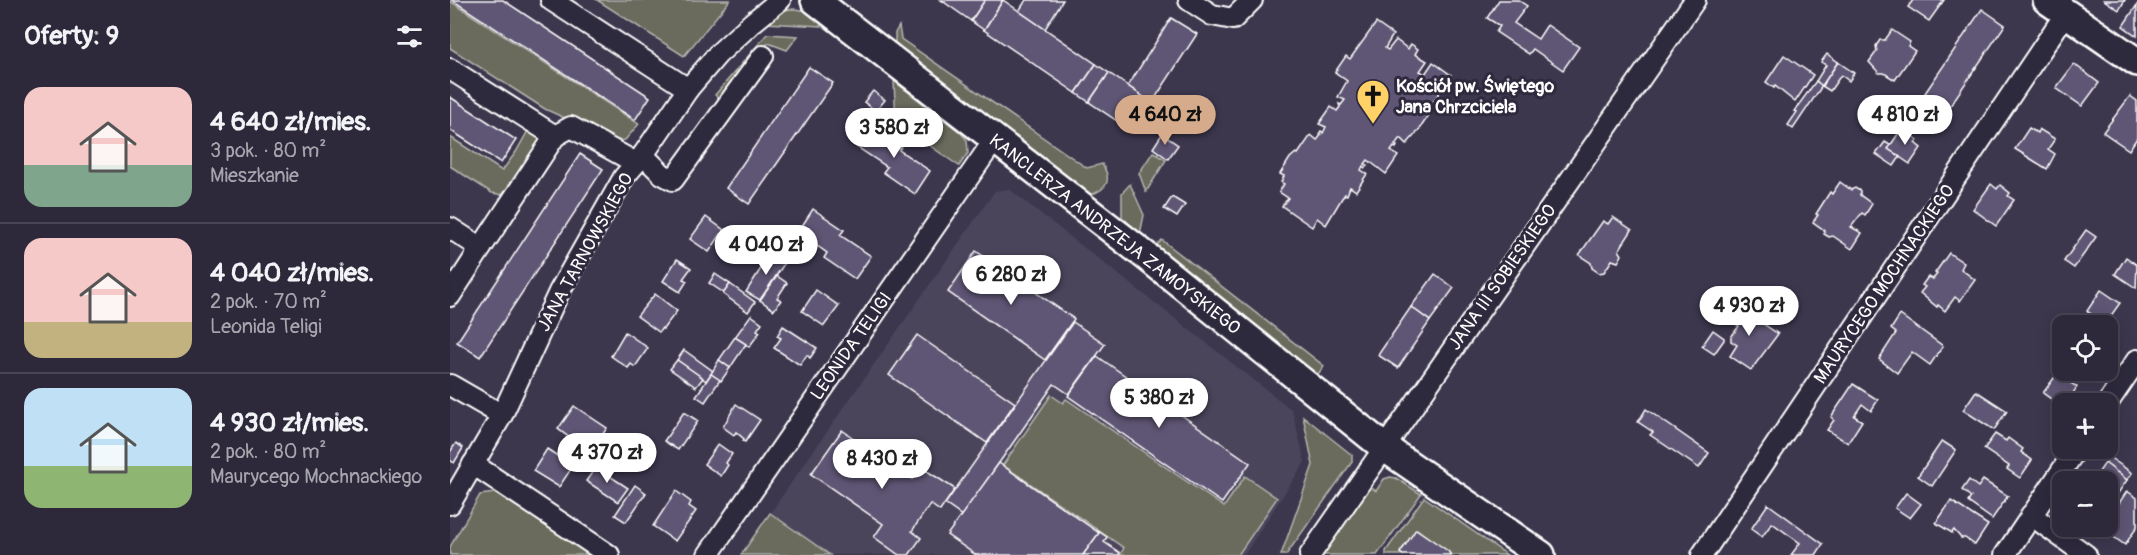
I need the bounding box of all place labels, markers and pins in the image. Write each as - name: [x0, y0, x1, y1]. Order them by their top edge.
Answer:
- place label: Kościół pw. Świętego Jana Chrzciciela: [1396, 74, 1554, 119]
- church icon: Kościół pw. Świętego Jana Chrzciciela: [1355, 78, 1391, 125]
- pin: 4 640 zł: [1103, 95, 1227, 146]
- pin: 4 810 zł: [1843, 95, 1967, 146]
- pin: 3 580 zł: [832, 108, 956, 159]
- pin: 4 040 zł: [704, 225, 828, 276]
- pin: 6 280 zł: [949, 255, 1073, 306]
- pin: 4 930 zł: [1687, 286, 1811, 337]
- pin: 5 380 zł: [1097, 378, 1221, 429]
- pin: 4 370 zł: [545, 433, 669, 484]
- pin: 8 430 zł: [820, 439, 944, 490]

